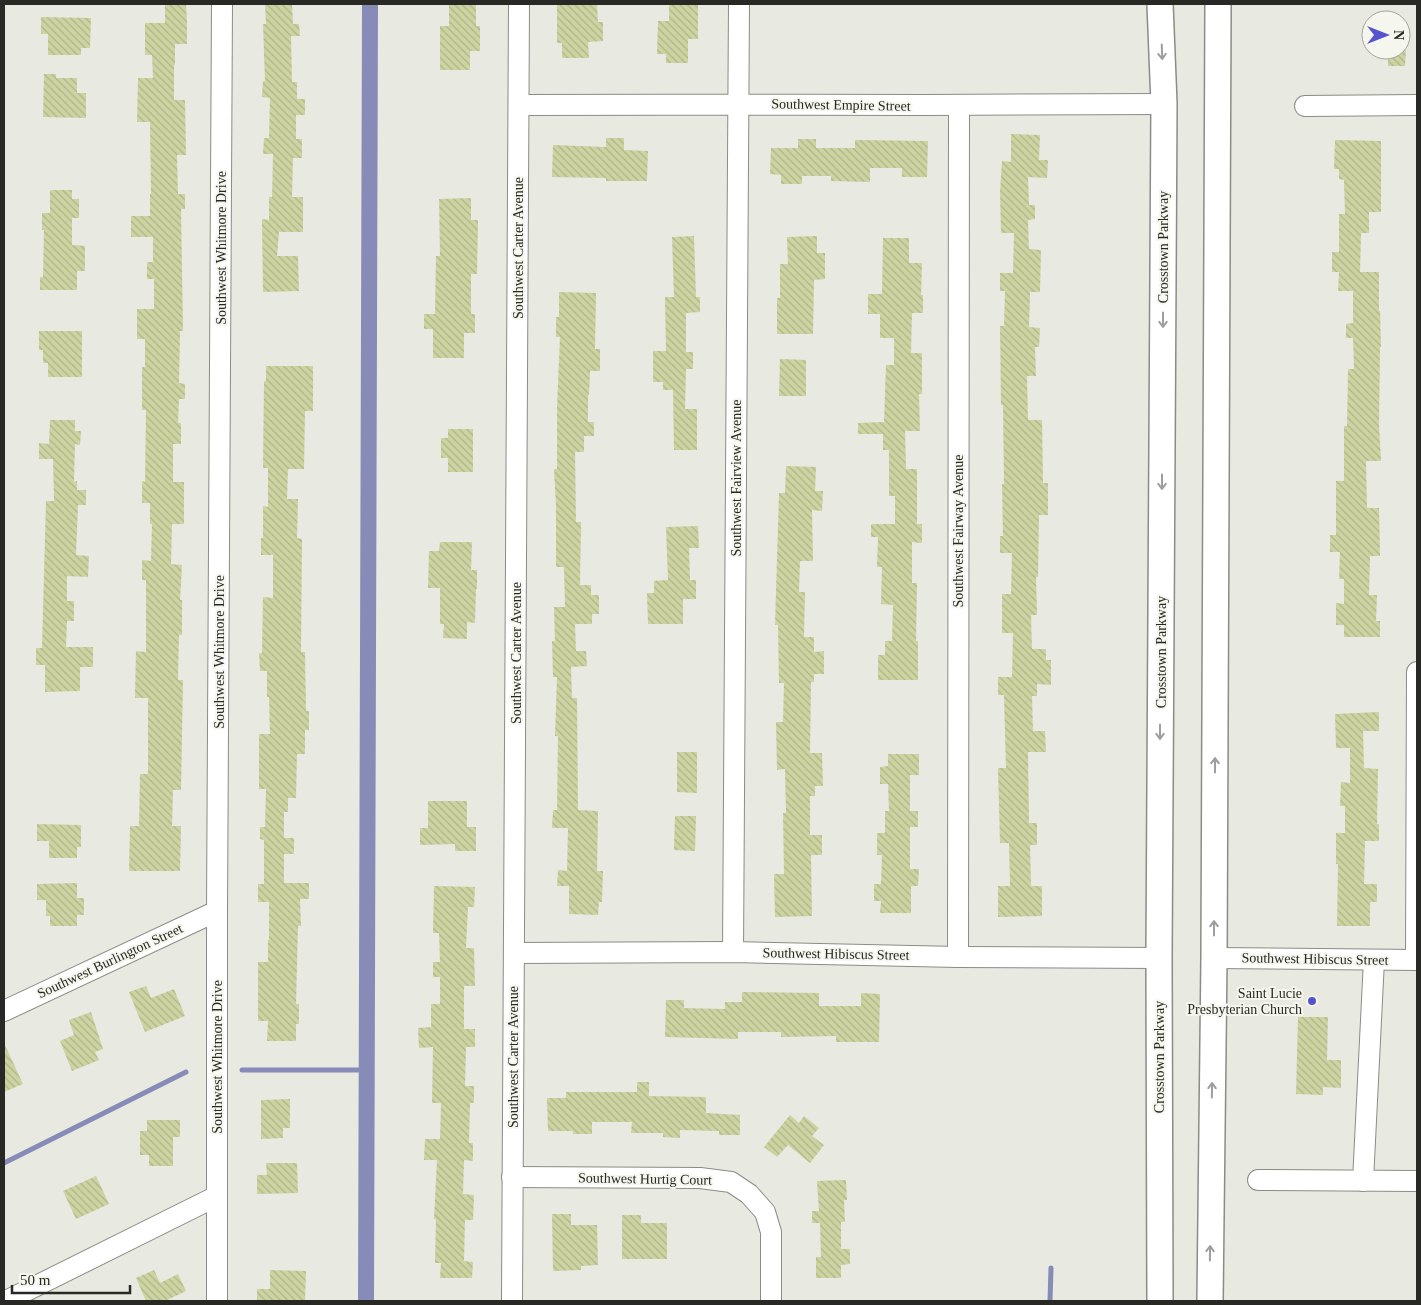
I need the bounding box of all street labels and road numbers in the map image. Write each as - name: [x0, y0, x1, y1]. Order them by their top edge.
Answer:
- street label: Southwest Empire Street: [771, 96, 911, 114]
- street label: Southwest Whitmore Drive: [214, 171, 229, 325]
- street label: Southwest Carter Avenue: [511, 177, 526, 319]
- street label: Crosstown Parkway: [1156, 191, 1171, 303]
- street label: Southwest Fairview Avenue: [729, 400, 744, 556]
- street label: Southwest Fairway Avenue: [951, 455, 966, 607]
- street label: Southwest Whitmore Drive: [212, 575, 227, 729]
- street label: Southwest Carter Avenue: [509, 582, 524, 724]
- street label: Crosstown Parkway: [1154, 596, 1169, 708]
- street label: Southwest Burlington Street: [35, 921, 185, 1001]
- street label: Southwest Hibiscus Street: [762, 945, 910, 963]
- street label: Southwest Hibiscus Street: [1241, 950, 1389, 968]
- street label: Southwest Whitmore Drive: [210, 980, 225, 1134]
- street label: Southwest Carter Avenue: [506, 986, 521, 1128]
- street label: Crosstown Parkway: [1152, 1001, 1167, 1113]
- street label: Southwest Hurtig Court: [578, 1170, 712, 1188]

